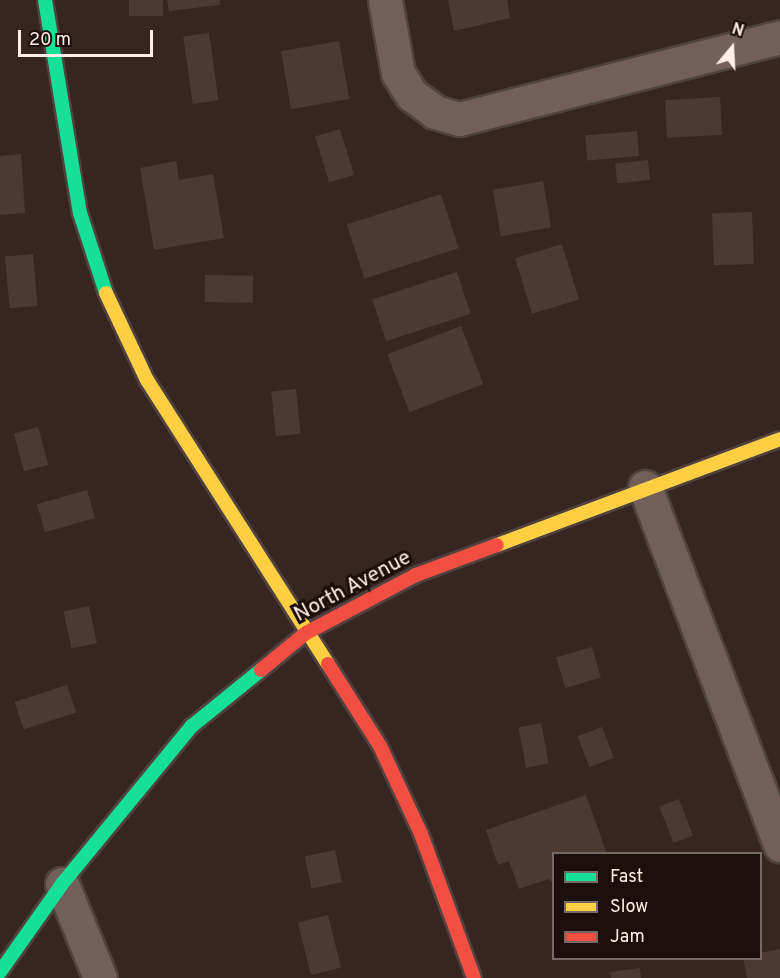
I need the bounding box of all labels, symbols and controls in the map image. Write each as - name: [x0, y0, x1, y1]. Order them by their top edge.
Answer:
- scale bar: [21, 18, 156, 56]
- north arrow: [702, 18, 762, 78]
- text: N: [729, 20, 746, 42]
- text: 20 m: [29, 29, 71, 52]
- street label: North Avenue: [290, 545, 416, 629]
- legend: [552, 852, 762, 960]
- text: Fast: [610, 866, 643, 889]
- text: Slow: [610, 896, 648, 919]
- text: Jam: [610, 926, 645, 949]

